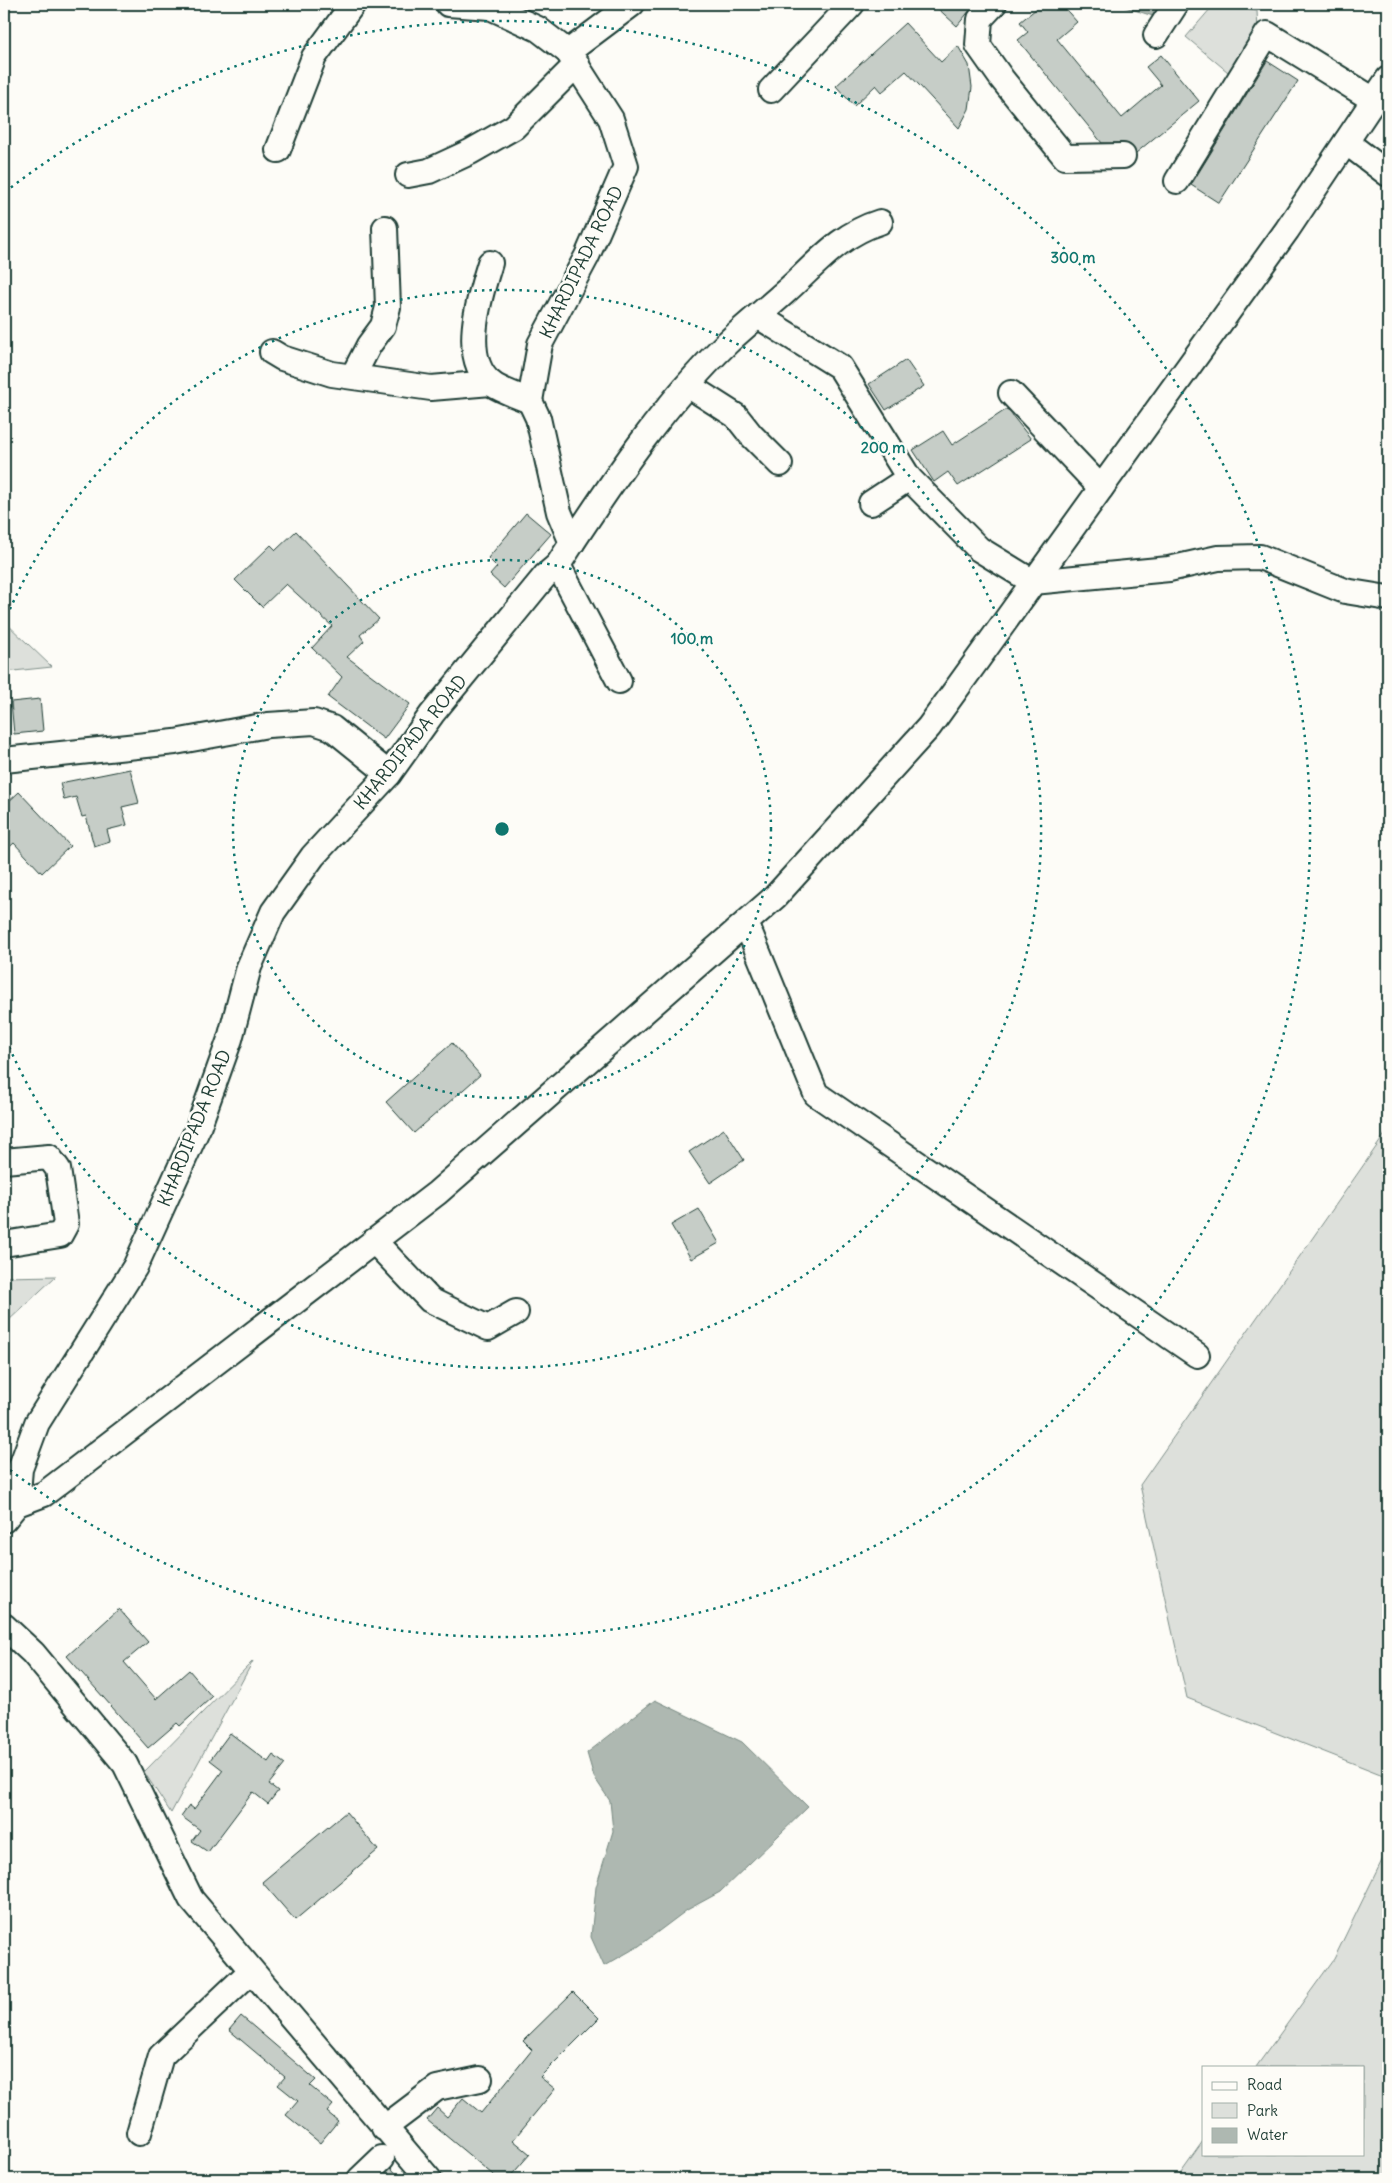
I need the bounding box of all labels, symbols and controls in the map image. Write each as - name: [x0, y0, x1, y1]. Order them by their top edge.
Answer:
- street label: KHARDIPADA ROAD: [534, 182, 628, 342]
- text: 300 m: [1051, 248, 1096, 267]
- text: 200 m: [861, 438, 905, 457]
- text: 100 m: [671, 629, 713, 648]
- street label: KHARDIPADA ROAD: [348, 670, 472, 814]
- centre of rings: [493, 820, 511, 838]
- street label: KHARDIPADA ROAD: [152, 1046, 236, 1210]
- legend: [1202, 2066, 1364, 2156]
- text: Road: [1247, 2075, 1282, 2094]
- text: Park: [1247, 2101, 1278, 2120]
- text: Water: [1247, 2125, 1288, 2144]

